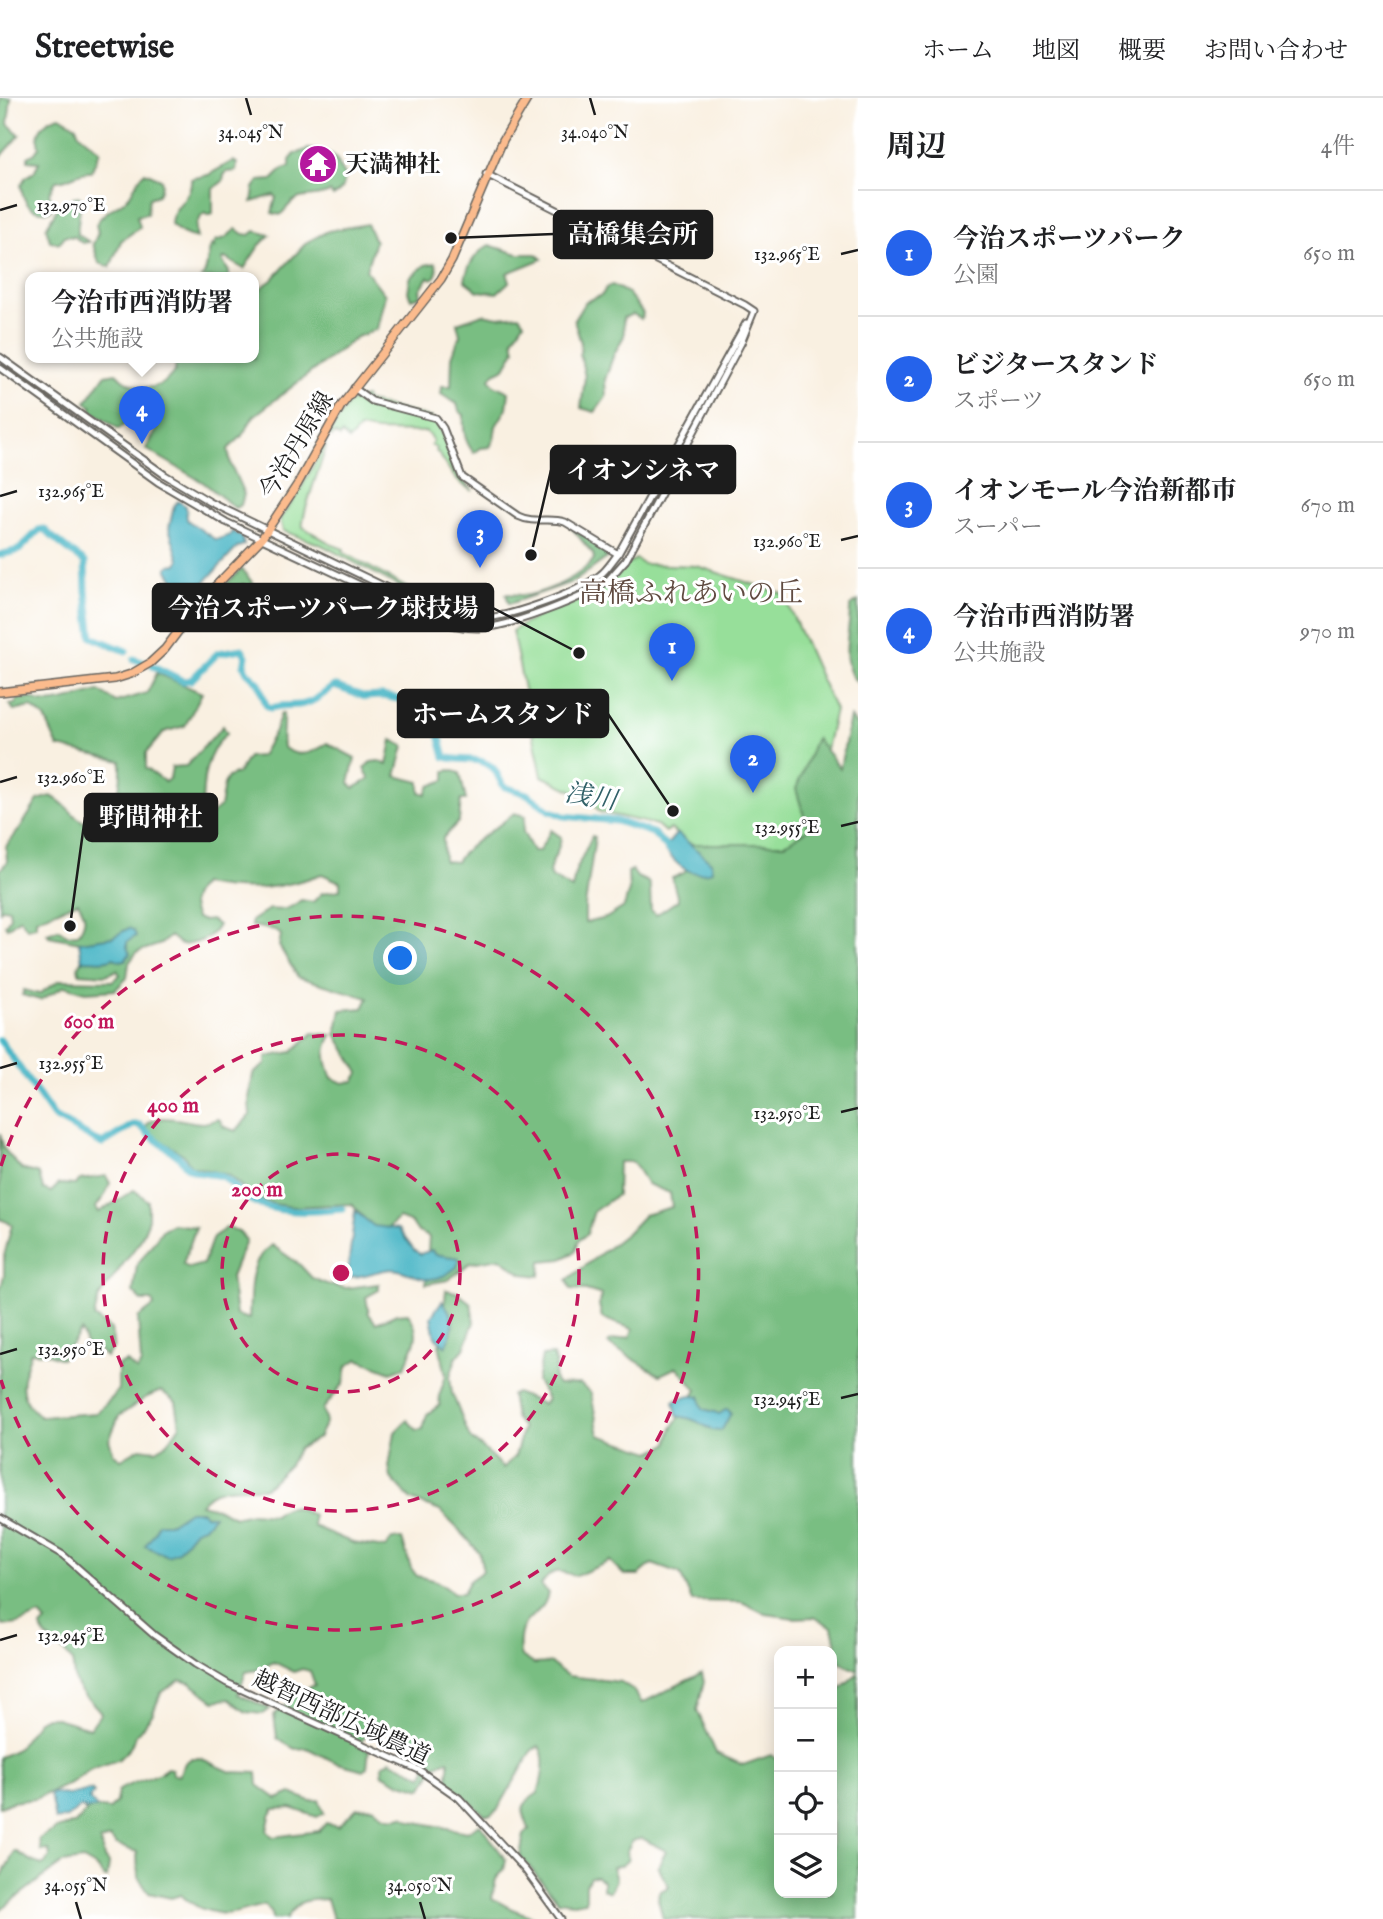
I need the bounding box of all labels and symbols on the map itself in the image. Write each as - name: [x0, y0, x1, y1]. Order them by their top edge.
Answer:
- text: 34.045°N: [218, 122, 284, 145]
- text: 34.040°N: [561, 122, 629, 145]
- temple icon: 天満神社: [297, 143, 339, 185]
- place label: 天満神社: [345, 150, 441, 181]
- text: 132.970°E: [36, 195, 106, 218]
- callout: 高橋集会所: [554, 211, 712, 258]
- text: 高橋集会所: [568, 219, 698, 252]
- text: 132.965°E: [754, 244, 820, 267]
- pin: 4: [119, 386, 165, 444]
- street label: 今治丹原線: [253, 386, 341, 505]
- callout: イオンシネマ: [551, 446, 735, 493]
- text: イオンシネマ: [566, 455, 720, 488]
- text: 132.965°E: [38, 481, 104, 504]
- pin: 3: [457, 510, 503, 568]
- text: 132.960°E: [753, 531, 821, 554]
- district label: 高橋ふれあいの丘: [579, 577, 803, 612]
- callout: 今治スポーツパーク球技場: [153, 584, 493, 631]
- text: 今治スポーツパーク球技場: [168, 593, 478, 626]
- pin: 1: [649, 623, 695, 681]
- callout: ホームスタンド: [398, 690, 608, 737]
- text: ホームスタンド: [412, 699, 594, 732]
- pin: 2: [730, 735, 776, 793]
- text: 132.960°E: [37, 767, 105, 790]
- water label: 浅川: [562, 777, 622, 819]
- callout: 野間神社: [85, 794, 217, 841]
- text: 野間神社: [99, 802, 203, 835]
- text: 132.955°E: [755, 817, 819, 840]
- your location: [383, 941, 417, 975]
- text: 600 m: [64, 1009, 115, 1036]
- text: 132.955°E: [39, 1053, 103, 1076]
- text: 400 m: [147, 1093, 200, 1120]
- text: 132.950°E: [753, 1103, 821, 1126]
- text: 200 m: [231, 1177, 283, 1204]
- centre of rings: [329, 1261, 353, 1285]
- text: 132.950°E: [37, 1339, 105, 1362]
- text: 132.945°E: [754, 1389, 820, 1412]
- text: 132.945°E: [38, 1625, 104, 1648]
- street label: 越智西部広域農道: [248, 1664, 435, 1773]
- text: 34.055°N: [45, 1875, 108, 1898]
- text: 34.050°N: [387, 1875, 453, 1898]

